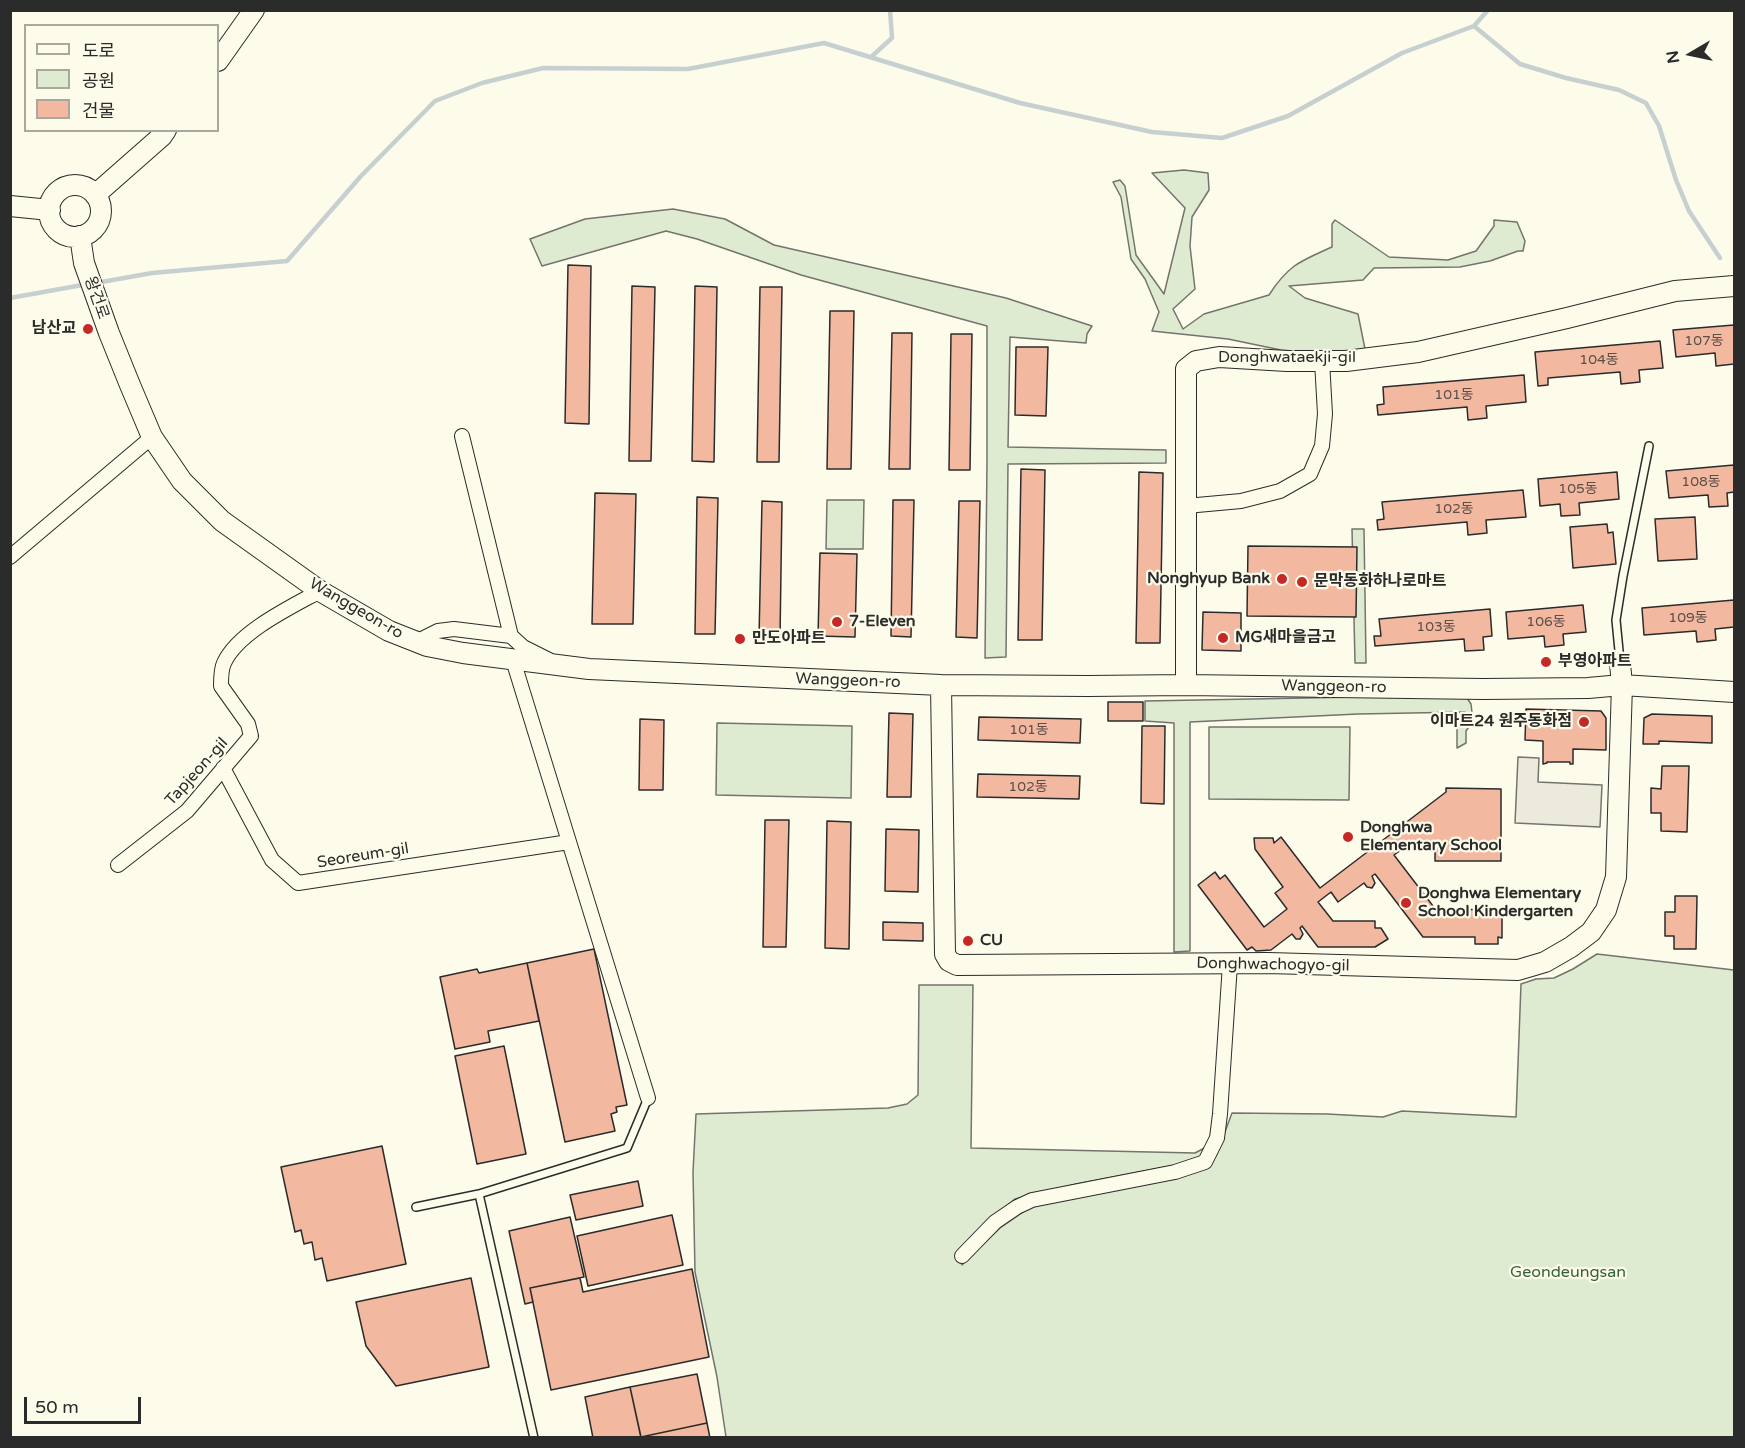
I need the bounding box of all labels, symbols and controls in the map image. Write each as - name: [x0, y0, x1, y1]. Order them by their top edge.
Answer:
- legend: [24, 24, 219, 132]
- north arrow: [1661, 24, 1721, 84]
- text: 도로: [82, 40, 115, 62]
- text: N: [1662, 49, 1684, 65]
- text: 공원: [82, 70, 115, 92]
- text: 건물: [82, 100, 115, 122]
- street label: 왕건로: [80, 274, 112, 322]
- place label: 남산교: [32, 319, 76, 339]
- marker: 남산교: [81, 322, 95, 336]
- house number: 107동: [1684, 333, 1724, 349]
- street label: Donghwataekji-gil: [1218, 348, 1356, 368]
- house number: 104동: [1579, 352, 1619, 368]
- house number: 101동: [1434, 387, 1474, 403]
- house number: 108동: [1681, 474, 1721, 490]
- house number: 105동: [1558, 481, 1598, 497]
- house number: 102동: [1434, 501, 1474, 517]
- place label: Nonghyup Bank: [1147, 569, 1270, 589]
- marker: Nonghyup Bank: [1275, 572, 1289, 586]
- place label: 문막동화하나로마트: [1314, 572, 1446, 592]
- street label: Wanggeon-ro: [306, 574, 406, 644]
- marker: 문막동화하나로마트: [1295, 575, 1309, 589]
- house number: 109동: [1668, 610, 1708, 626]
- place label: 7-Eleven: [849, 612, 916, 632]
- house number: 106동: [1526, 614, 1566, 630]
- marker: 7-Eleven: [830, 615, 844, 629]
- house number: 103동: [1416, 619, 1456, 635]
- place label: MG새마을금고: [1235, 628, 1336, 648]
- place label: 만도아파트: [752, 629, 826, 649]
- marker: MG새마을금고: [1216, 631, 1230, 645]
- marker: 만도아파트: [733, 632, 747, 646]
- place label: 부영아파트: [1558, 652, 1632, 672]
- marker: 부영아파트: [1539, 655, 1553, 669]
- street label: Wanggeon-ro: [795, 670, 901, 692]
- street label: Wanggeon-ro: [1281, 676, 1387, 698]
- place label: 이마트24 원주동화점: [1430, 712, 1572, 732]
- marker: 이마트24 원주동화점: [1577, 715, 1591, 729]
- house number: 101동: [1009, 722, 1049, 738]
- street label: Tapjeon-gil: [162, 734, 232, 810]
- house number: 102동: [1008, 779, 1048, 795]
- place label: Donghwa Elementary School: [1360, 818, 1502, 856]
- marker: Donghwa Elementary School: [1341, 830, 1355, 844]
- street label: Seoreum-gil: [316, 839, 410, 873]
- place label: Donghwa Elementary School Kindergarten: [1418, 884, 1581, 922]
- marker: Donghwa Elementary School Kindergarten: [1399, 896, 1413, 910]
- place label: CU: [980, 931, 1003, 951]
- marker: CU: [961, 934, 975, 948]
- street label: Donghwachogyo-gil: [1196, 954, 1350, 976]
- park label: Geondeungsan: [1510, 1263, 1626, 1283]
- scale bar: [27, 1385, 144, 1423]
- text: 50 m: [35, 1396, 79, 1418]

